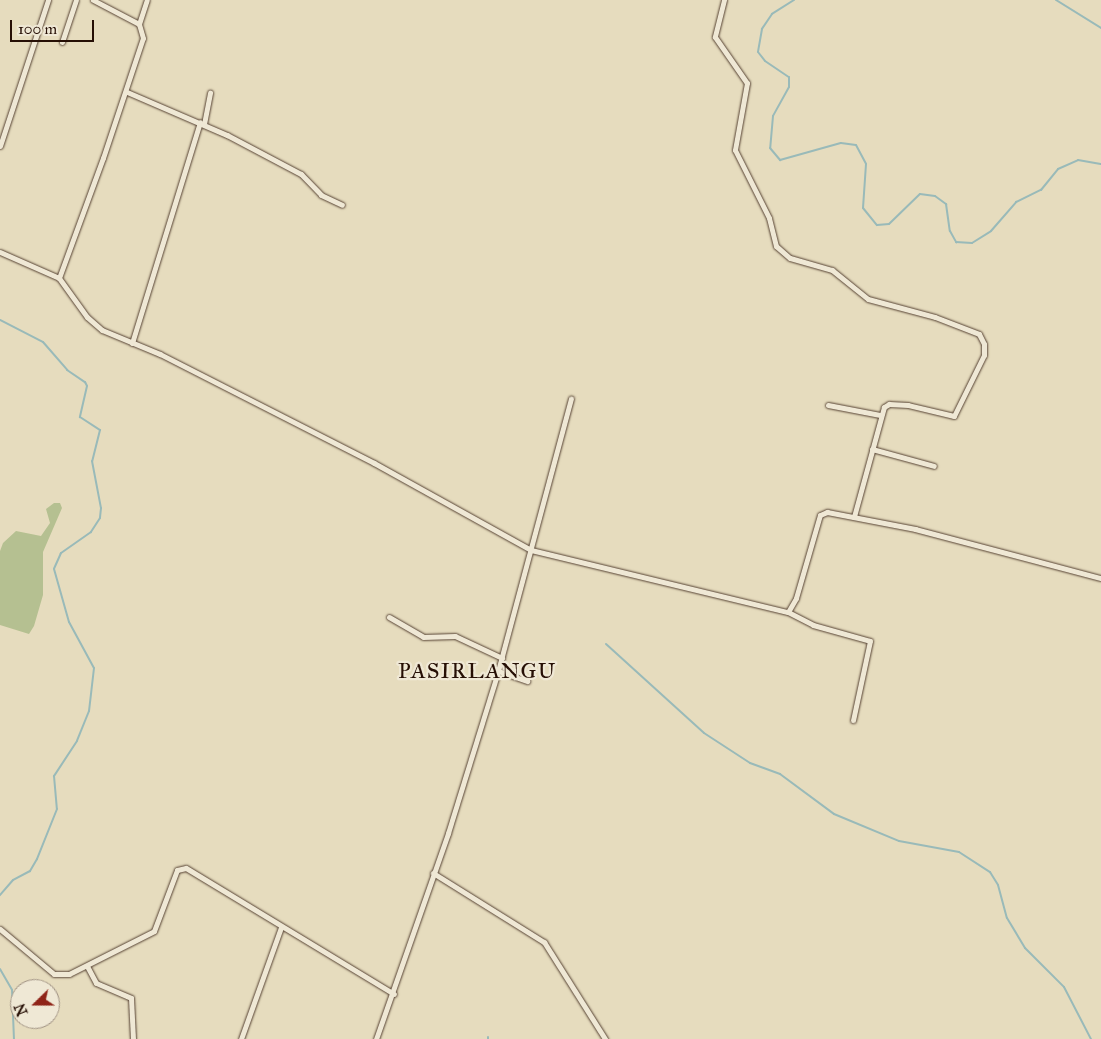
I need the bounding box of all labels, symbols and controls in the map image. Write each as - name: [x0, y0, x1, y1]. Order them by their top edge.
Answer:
- scale bar: [12, 10, 96, 42]
- text: 100 m: [18, 20, 57, 38]
- district label: PASIRLANGU: [397, 658, 557, 684]
- north arrow: [10, 979, 60, 1029]
- text: N: [11, 1001, 32, 1018]

